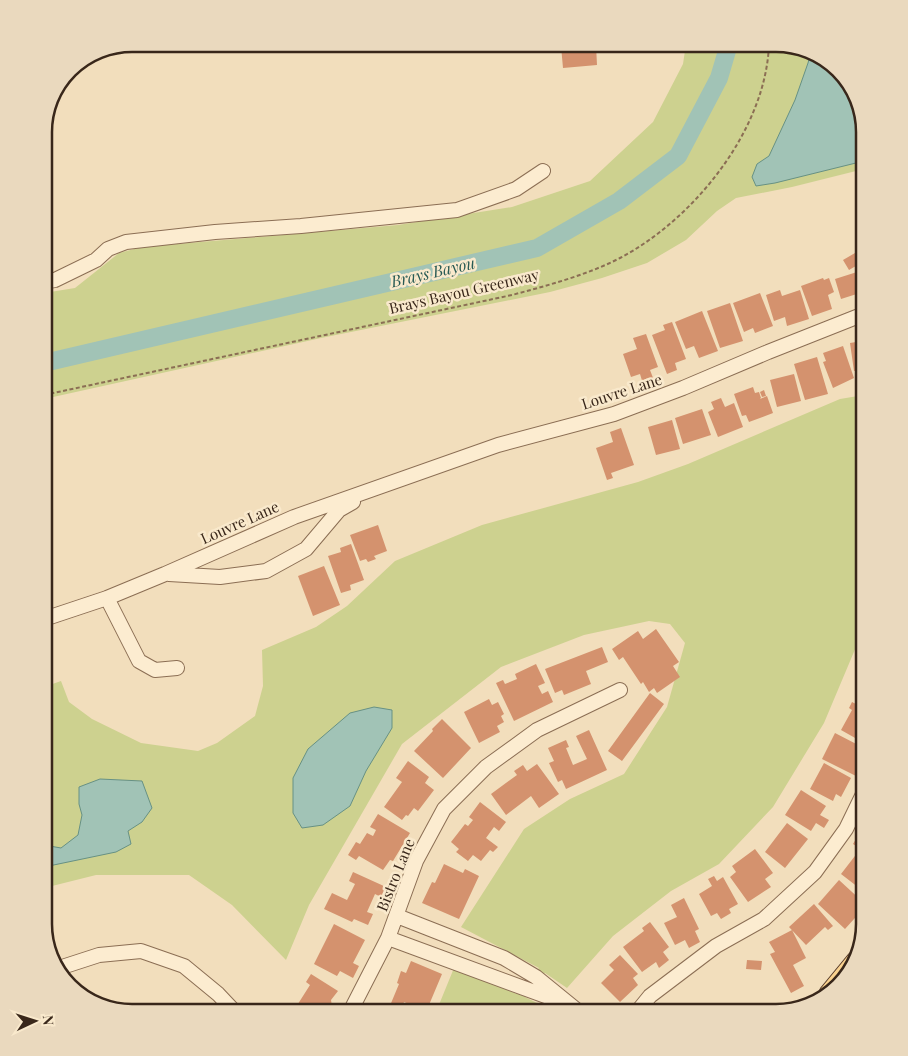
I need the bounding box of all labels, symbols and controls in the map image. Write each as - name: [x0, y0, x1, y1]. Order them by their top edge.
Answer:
- water label: Brays Bayou: [388, 252, 477, 292]
- street label: Brays Bayou Greenway: [387, 264, 541, 318]
- street label: Louvre Lane: [579, 369, 665, 413]
- street label: Louvre Lane: [197, 496, 282, 548]
- street label: Bistro Lane: [371, 835, 419, 914]
- north arrow: [10, 996, 60, 1046]
- text: N: [39, 1014, 58, 1026]

